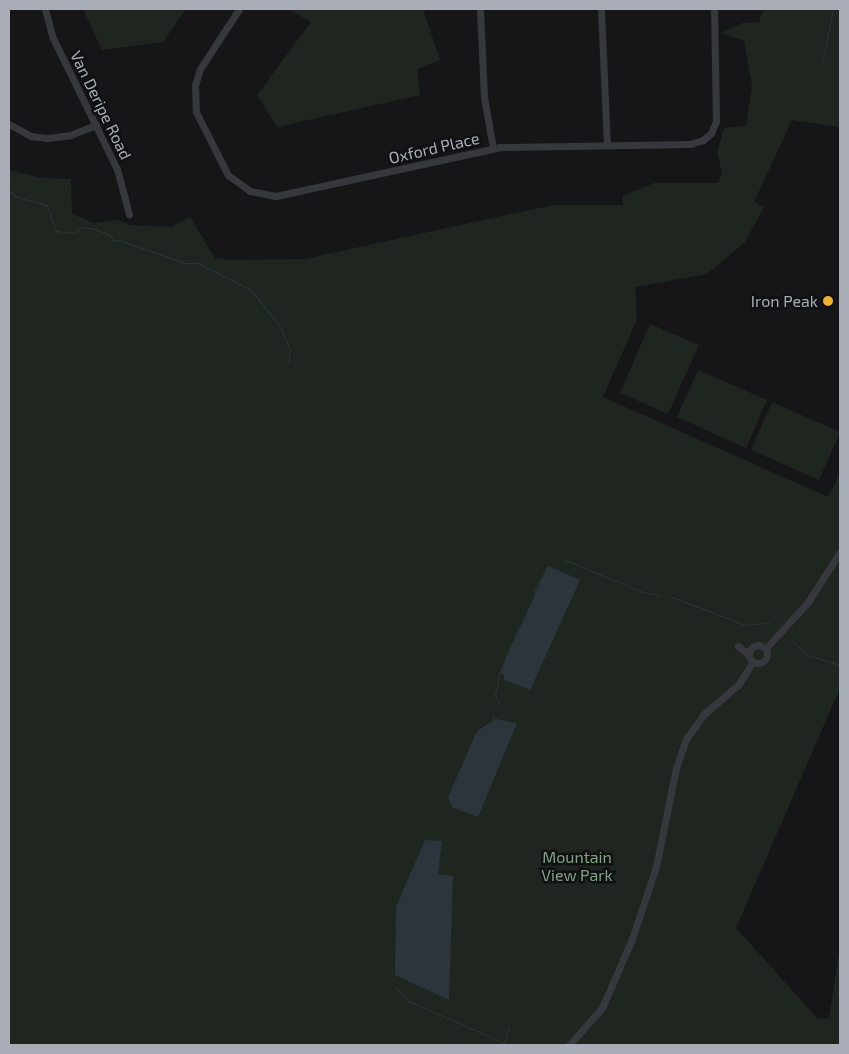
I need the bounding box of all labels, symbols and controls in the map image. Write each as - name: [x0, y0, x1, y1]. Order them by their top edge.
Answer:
- street label: Van Deripe Road: [66, 47, 136, 163]
- street label: Oxford Place: [387, 128, 481, 168]
- place label: Iron Peak: [751, 291, 818, 311]
- marker: Iron Peak: [822, 295, 834, 307]
- park label: Mountain View Park: [541, 847, 613, 885]

